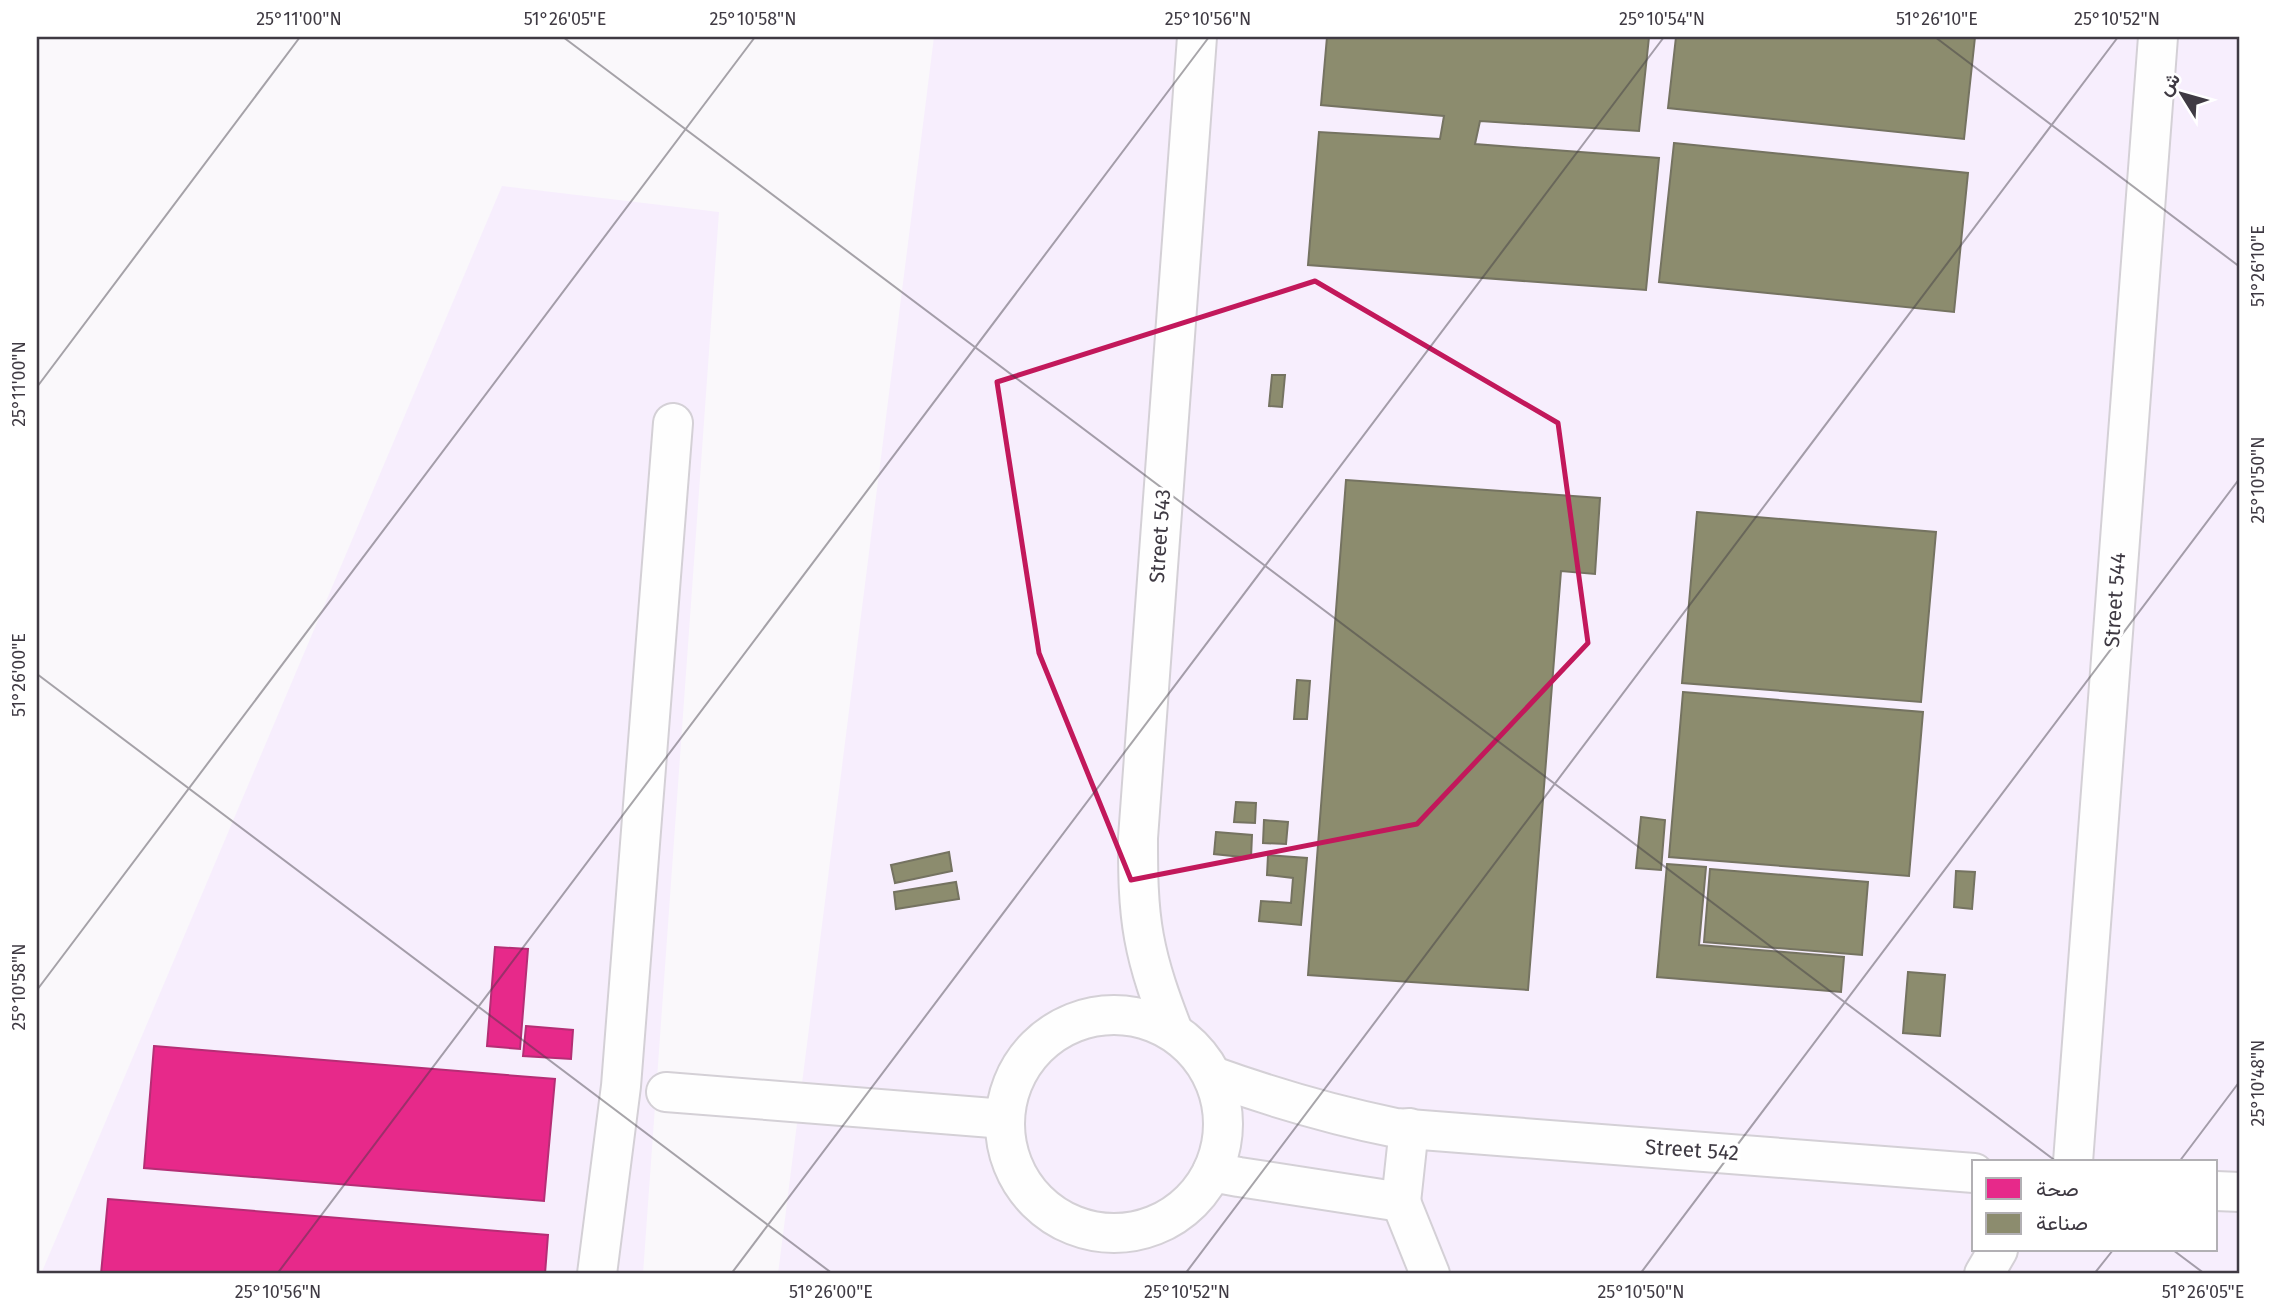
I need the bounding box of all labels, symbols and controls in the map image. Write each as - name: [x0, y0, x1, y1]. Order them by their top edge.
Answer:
- text: 25°11'00"N: [256, 8, 342, 30]
- text: 51°26'05"E: [524, 8, 606, 30]
- text: 25°10'58"N: [710, 8, 796, 30]
- text: 25°10'56"N: [1165, 8, 1251, 30]
- text: 25°10'54"N: [1619, 8, 1705, 30]
- text: 51°26'10"E: [1896, 8, 1978, 30]
- text: 25°10'52"N: [2074, 8, 2160, 30]
- north arrow: [2148, 60, 2218, 130]
- text: ش: [2153, 68, 2185, 100]
- text: 51°26'10"E: [2247, 225, 2269, 307]
- text: 25°11'00"N: [8, 341, 30, 427]
- text: 25°10'50"N: [2247, 436, 2269, 524]
- street label: Street 543: [1144, 488, 1176, 584]
- street label: Street 544: [2099, 552, 2131, 648]
- text: 51°26'00"E: [8, 633, 30, 717]
- text: 25°10'58"N: [8, 944, 30, 1030]
- text: 25°10'48"N: [2247, 1040, 2269, 1126]
- street label: Street 542: [1644, 1134, 1740, 1166]
- legend: [1972, 1160, 2218, 1252]
- text: صحة: [2036, 1176, 2079, 1202]
- text: صناعة: [2036, 1210, 2088, 1236]
- text: 25°10'56"N: [235, 1281, 321, 1303]
- text: 51°26'00"E: [789, 1281, 873, 1303]
- text: 25°10'52"N: [1144, 1281, 1230, 1303]
- text: 25°10'50"N: [1597, 1281, 1685, 1303]
- text: 51°26'05"E: [2162, 1281, 2244, 1303]

